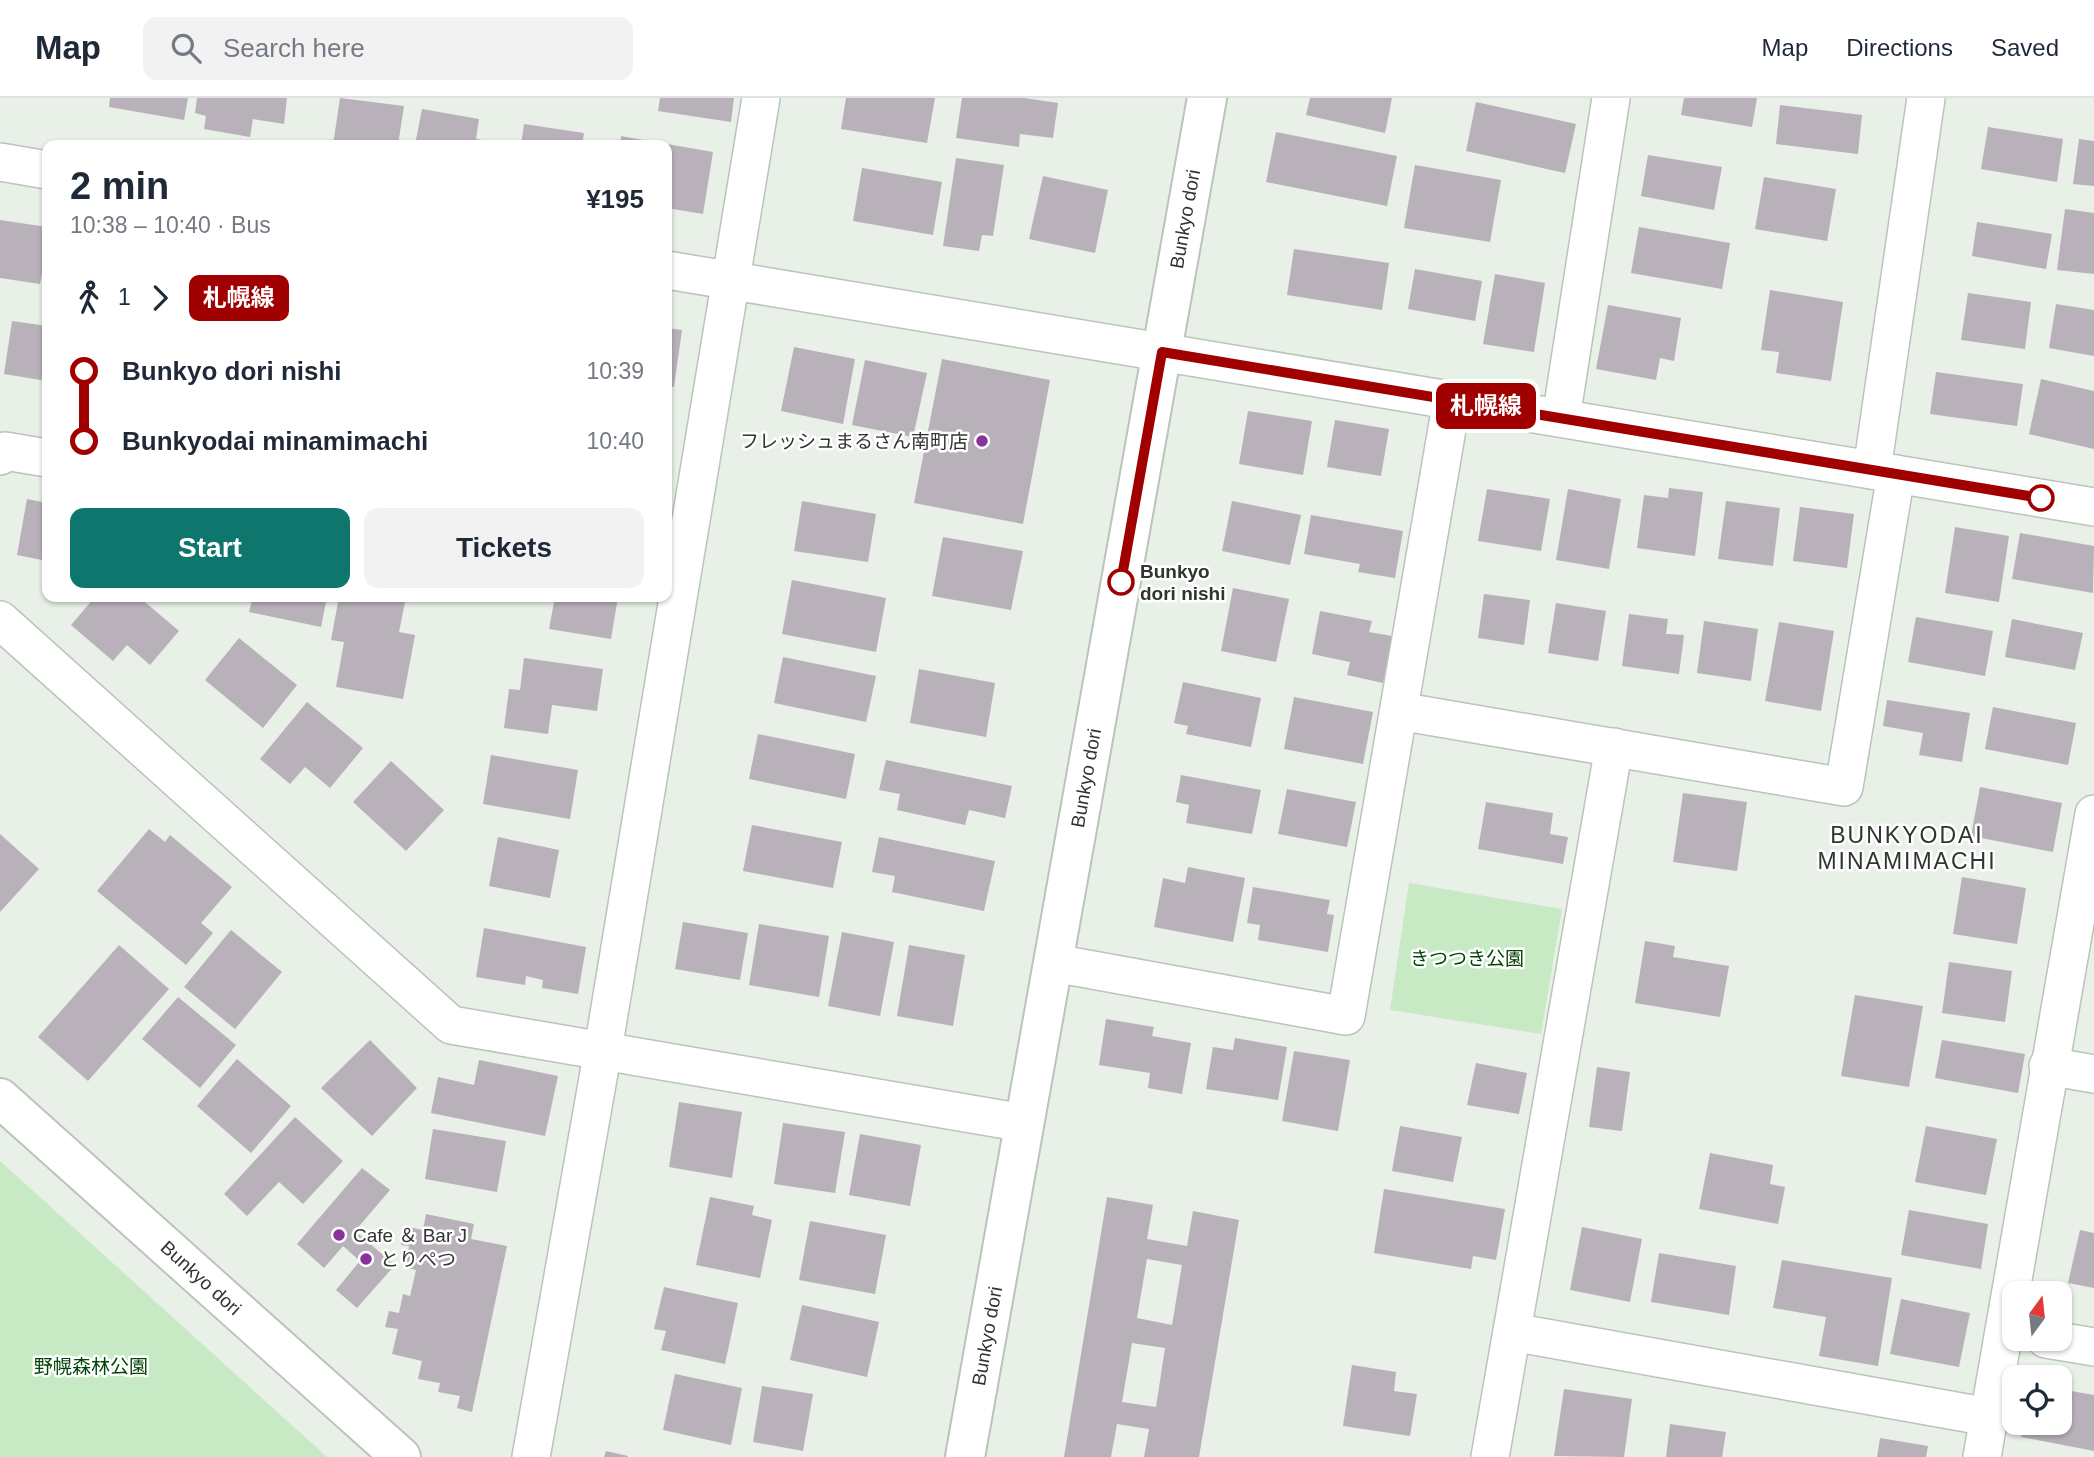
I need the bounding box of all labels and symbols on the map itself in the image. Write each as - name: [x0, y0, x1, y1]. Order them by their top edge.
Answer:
- street label: Bunkyo dori: [1166, 168, 1204, 270]
- line badge: 札幌線: [1446, 383, 1526, 429]
- place label: フレッシュまるさん南町店: [740, 431, 968, 452]
- marker: フレッシュまるさん南町店: [974, 433, 990, 449]
- unlabelled marker: [2028, 485, 2054, 511]
- place label: Bunkyo dori nishi: [1140, 561, 1226, 604]
- marker: Bunkyo dori nishi: [1108, 569, 1134, 595]
- street label: Bunkyo dori: [1067, 727, 1105, 829]
- district label: BUNKYODAI MINAMIMACHI: [1817, 822, 1997, 874]
- park label: きつつき公園: [1410, 948, 1524, 969]
- place label: Cafe ＆ Bar J: [353, 1225, 467, 1246]
- marker: Cafe ＆ Bar J: [331, 1227, 347, 1243]
- street label: Bunkyo dori: [157, 1237, 245, 1319]
- place label: とりぺつ: [380, 1249, 456, 1270]
- marker: とりぺつ: [358, 1251, 374, 1267]
- north arrow: [2002, 1281, 2072, 1351]
- street label: Bunkyo dori: [968, 1285, 1006, 1387]
- park label: 野幌森林公園: [34, 1356, 148, 1377]

